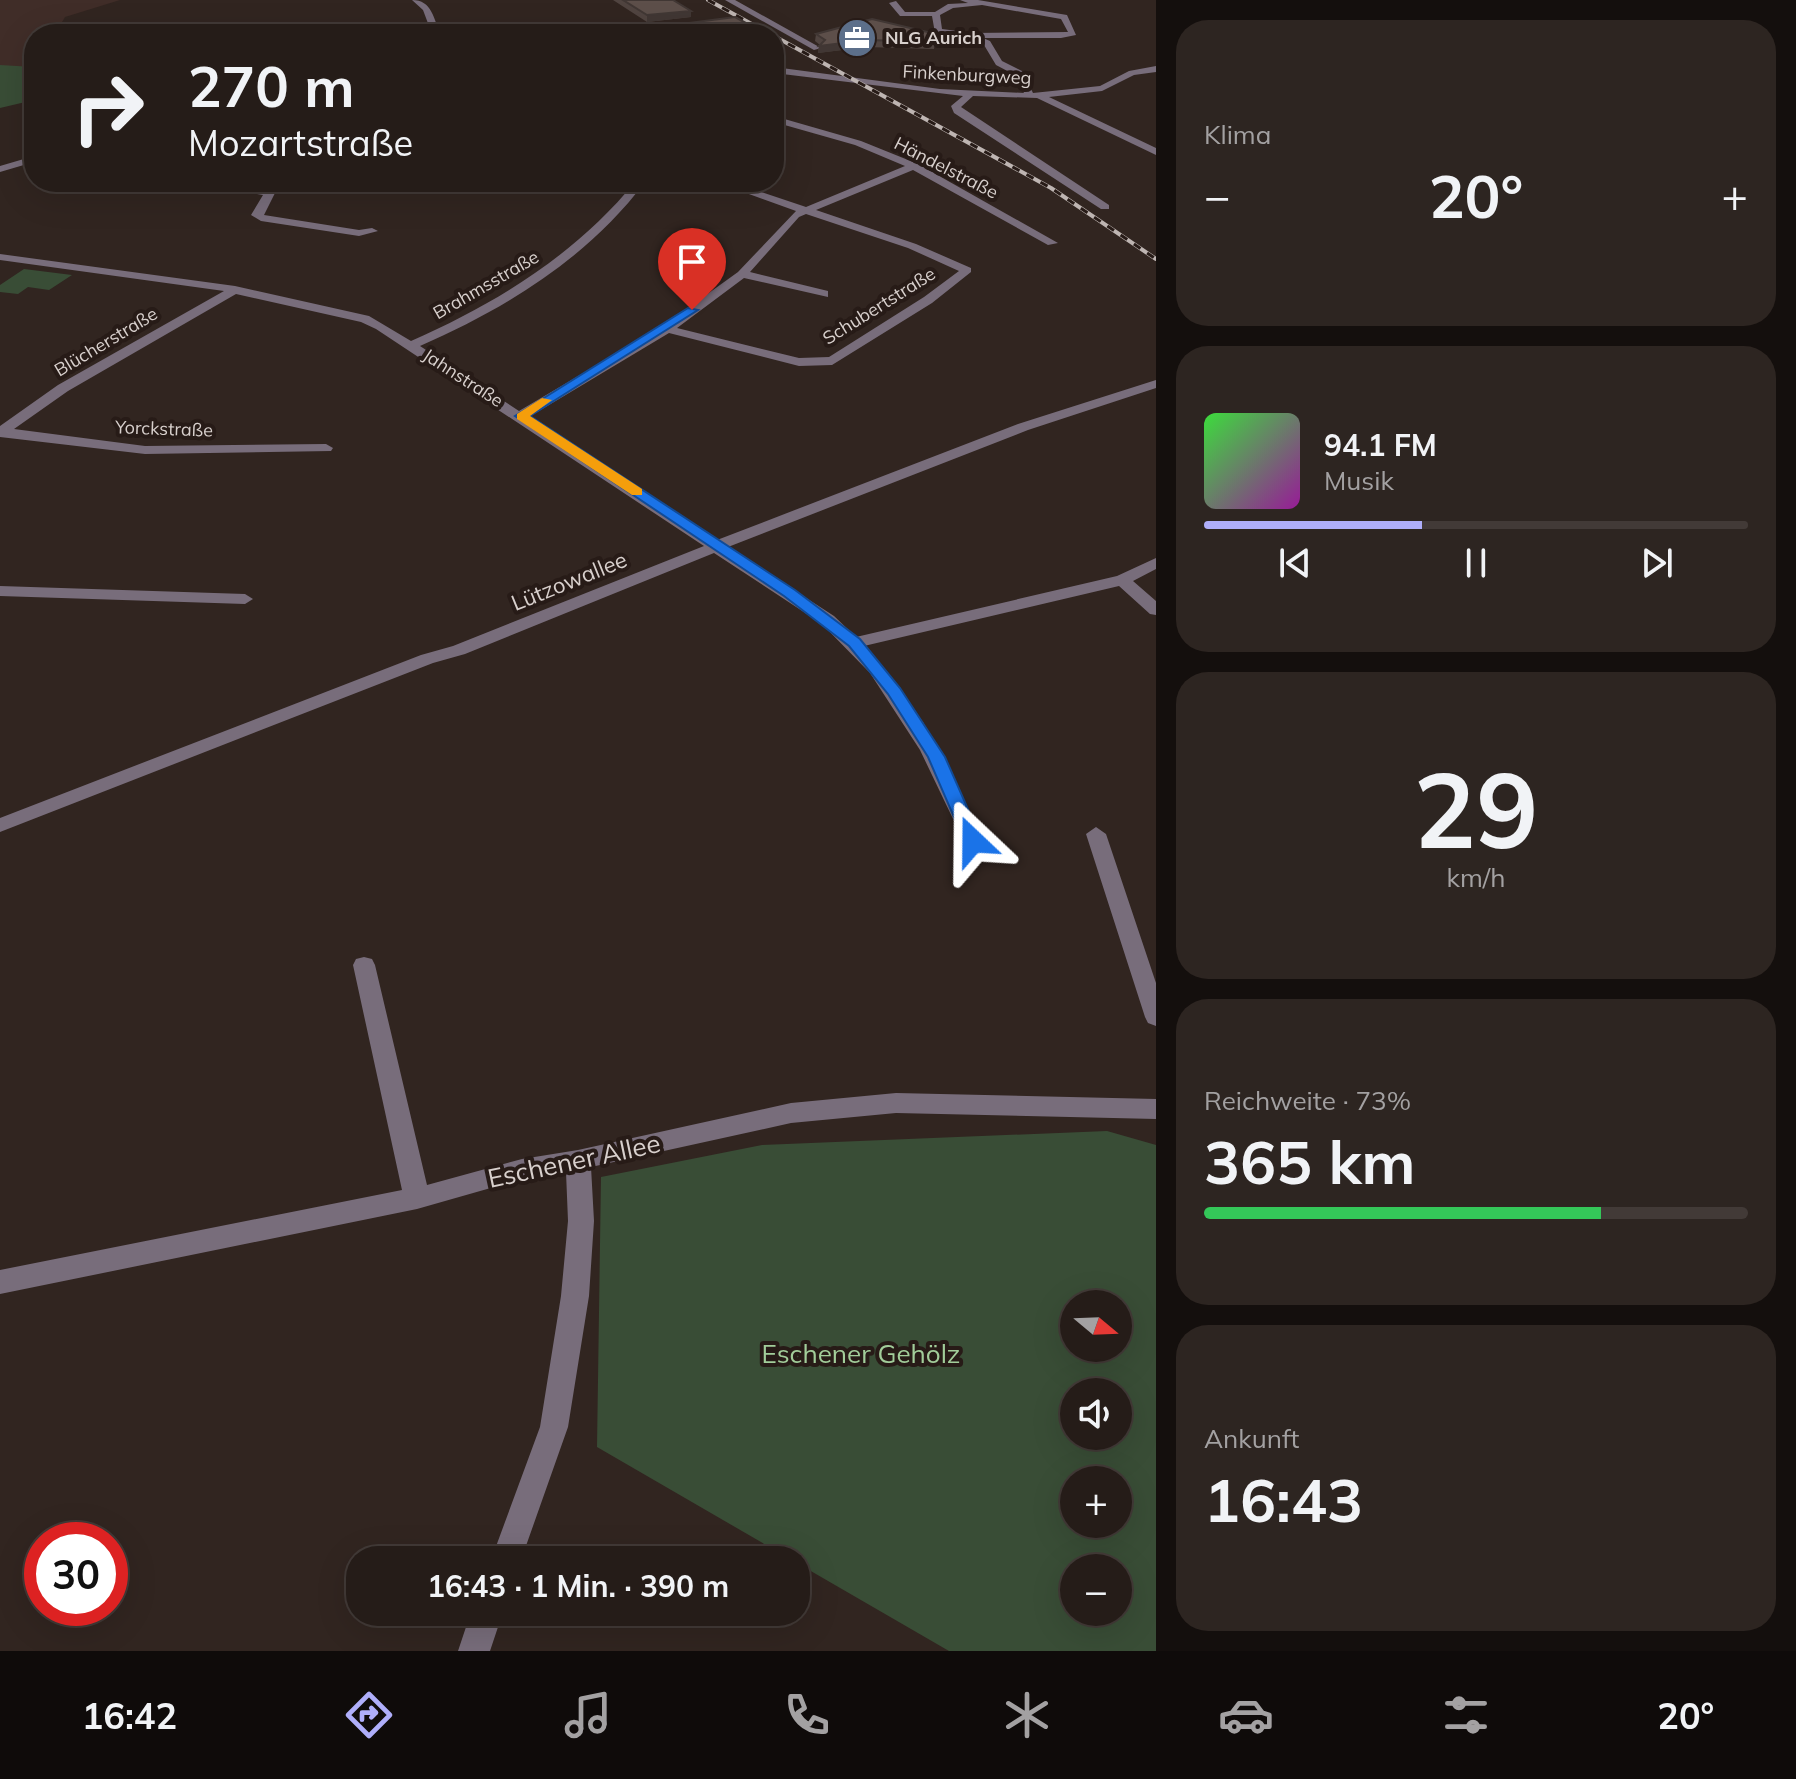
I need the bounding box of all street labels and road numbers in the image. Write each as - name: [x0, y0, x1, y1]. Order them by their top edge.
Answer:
- street label: Finkenburgweg: [902, 60, 1032, 89]
- street label: Händelstraße: [890, 132, 1002, 204]
- street label: Brahmsstraße: [429, 245, 543, 324]
- street label: Schubertstraße: [818, 262, 939, 349]
- street label: Blücherstraße: [50, 302, 161, 381]
- street label: Jahnstraße: [419, 343, 508, 412]
- street label: Yorckstraße: [114, 415, 213, 442]
- street label: Lützowallee: [507, 545, 631, 617]
- street label: Eschener Allee: [485, 1126, 663, 1195]

